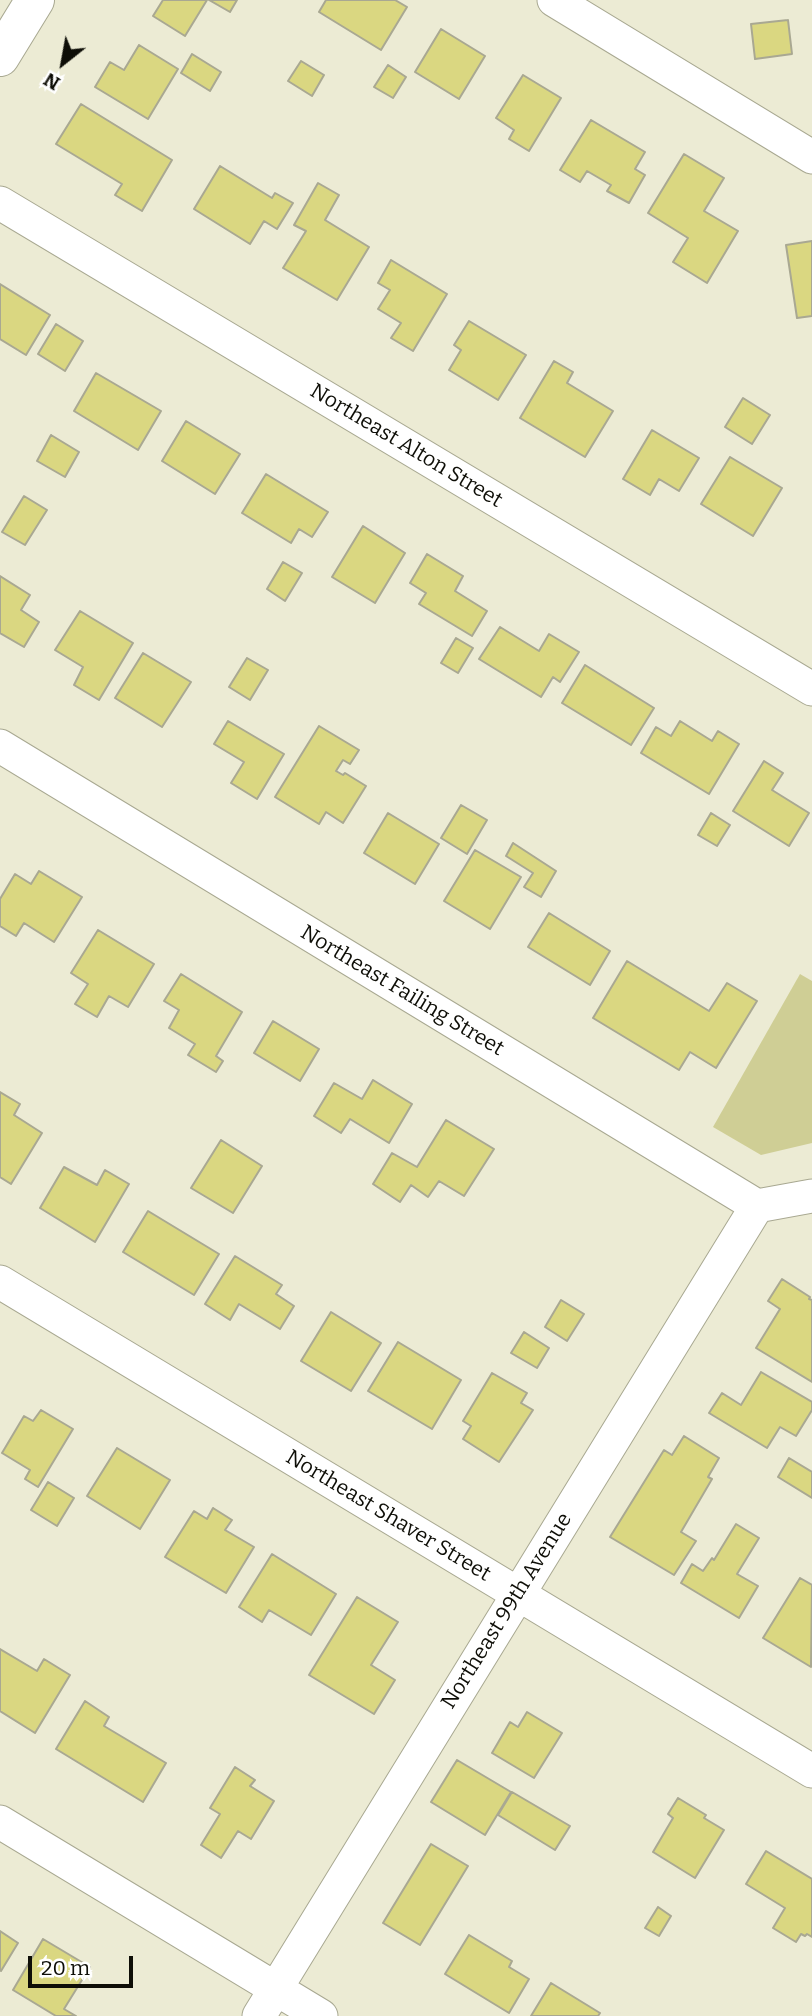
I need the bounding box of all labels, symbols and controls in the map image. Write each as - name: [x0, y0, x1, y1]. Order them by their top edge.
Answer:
- north arrow: [28, 28, 98, 98]
- text: N: [40, 68, 64, 95]
- street label: Northeast Alton Street: [305, 379, 507, 513]
- street label: Northeast Failing Street: [296, 920, 508, 1062]
- street label: Northeast Shaver Street: [281, 1445, 495, 1587]
- street label: Northeast 99th Avenue: [436, 1508, 578, 1714]
- scale bar: [32, 1942, 136, 1986]
- text: 20 m: [41, 1955, 90, 1981]

